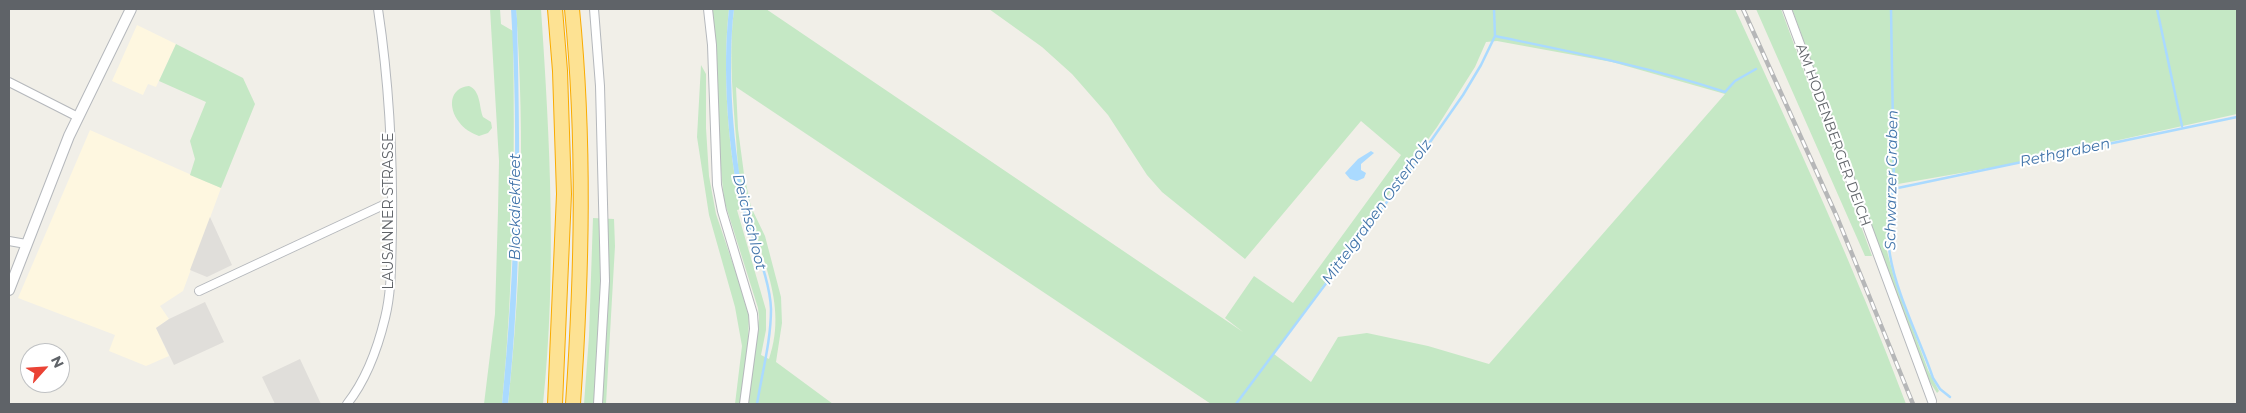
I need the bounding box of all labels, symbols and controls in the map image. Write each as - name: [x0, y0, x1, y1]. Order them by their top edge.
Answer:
- street label: AM HODENBERGER DEICH: [1792, 41, 1874, 229]
- water label: Schwarzer Graben: [1882, 110, 1902, 250]
- street label: LAUSANNER STRASSE: [381, 133, 397, 289]
- water label: Rethgraben: [2018, 135, 2112, 171]
- water label: Mittelgraben Osterholz: [1318, 136, 1436, 288]
- water label: Blockdiekfleet: [507, 153, 525, 261]
- water label: Deichschloot: [728, 172, 770, 272]
- north arrow: [20, 343, 70, 393]
- text: N: [47, 353, 68, 371]

